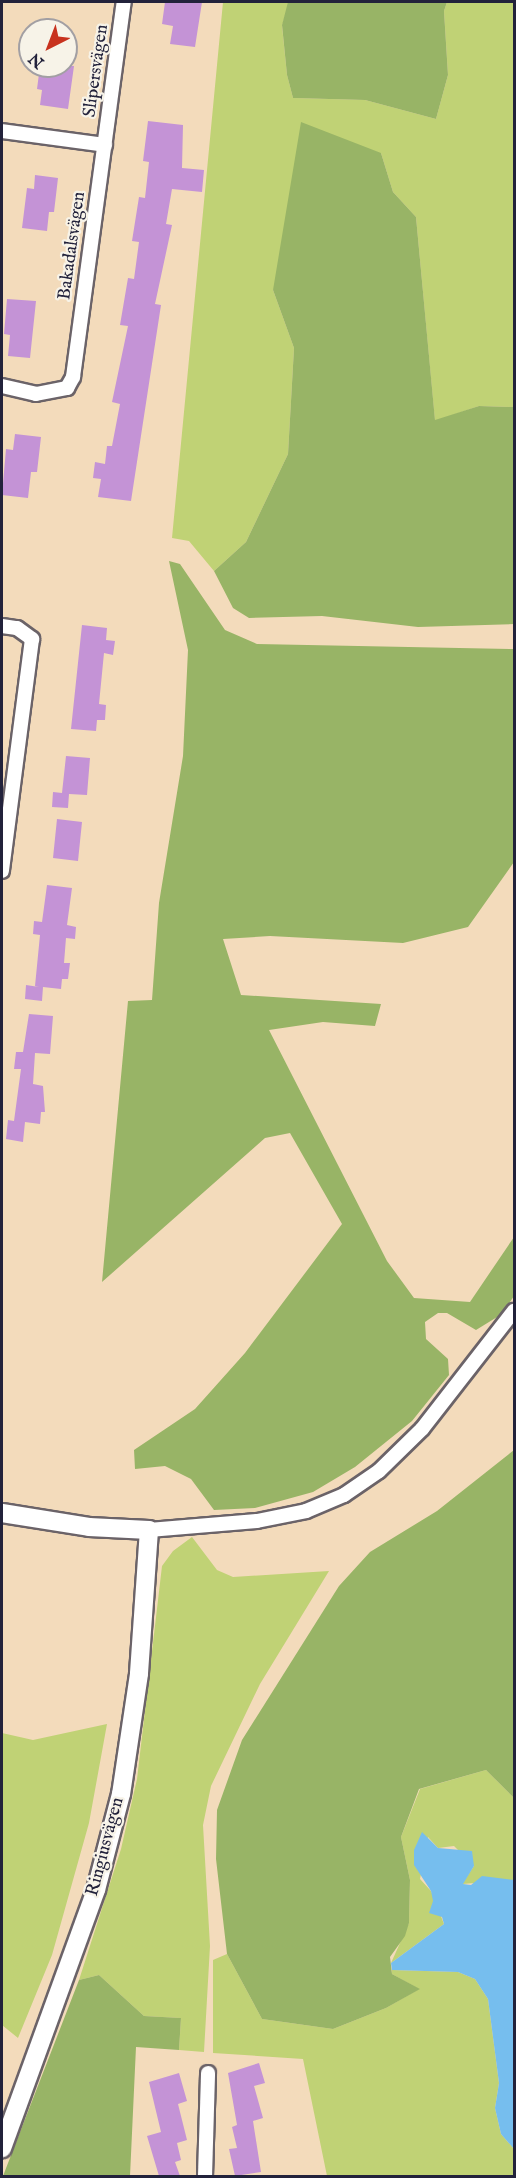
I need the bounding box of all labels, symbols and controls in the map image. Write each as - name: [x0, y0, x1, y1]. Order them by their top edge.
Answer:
- north arrow: [18, 18, 78, 78]
- street label: Slipersvägen: [80, 23, 114, 119]
- text: N: [25, 48, 49, 72]
- street label: Bakadalsvägen: [55, 190, 91, 302]
- street label: Ringiusvägen: [82, 1795, 130, 1899]

